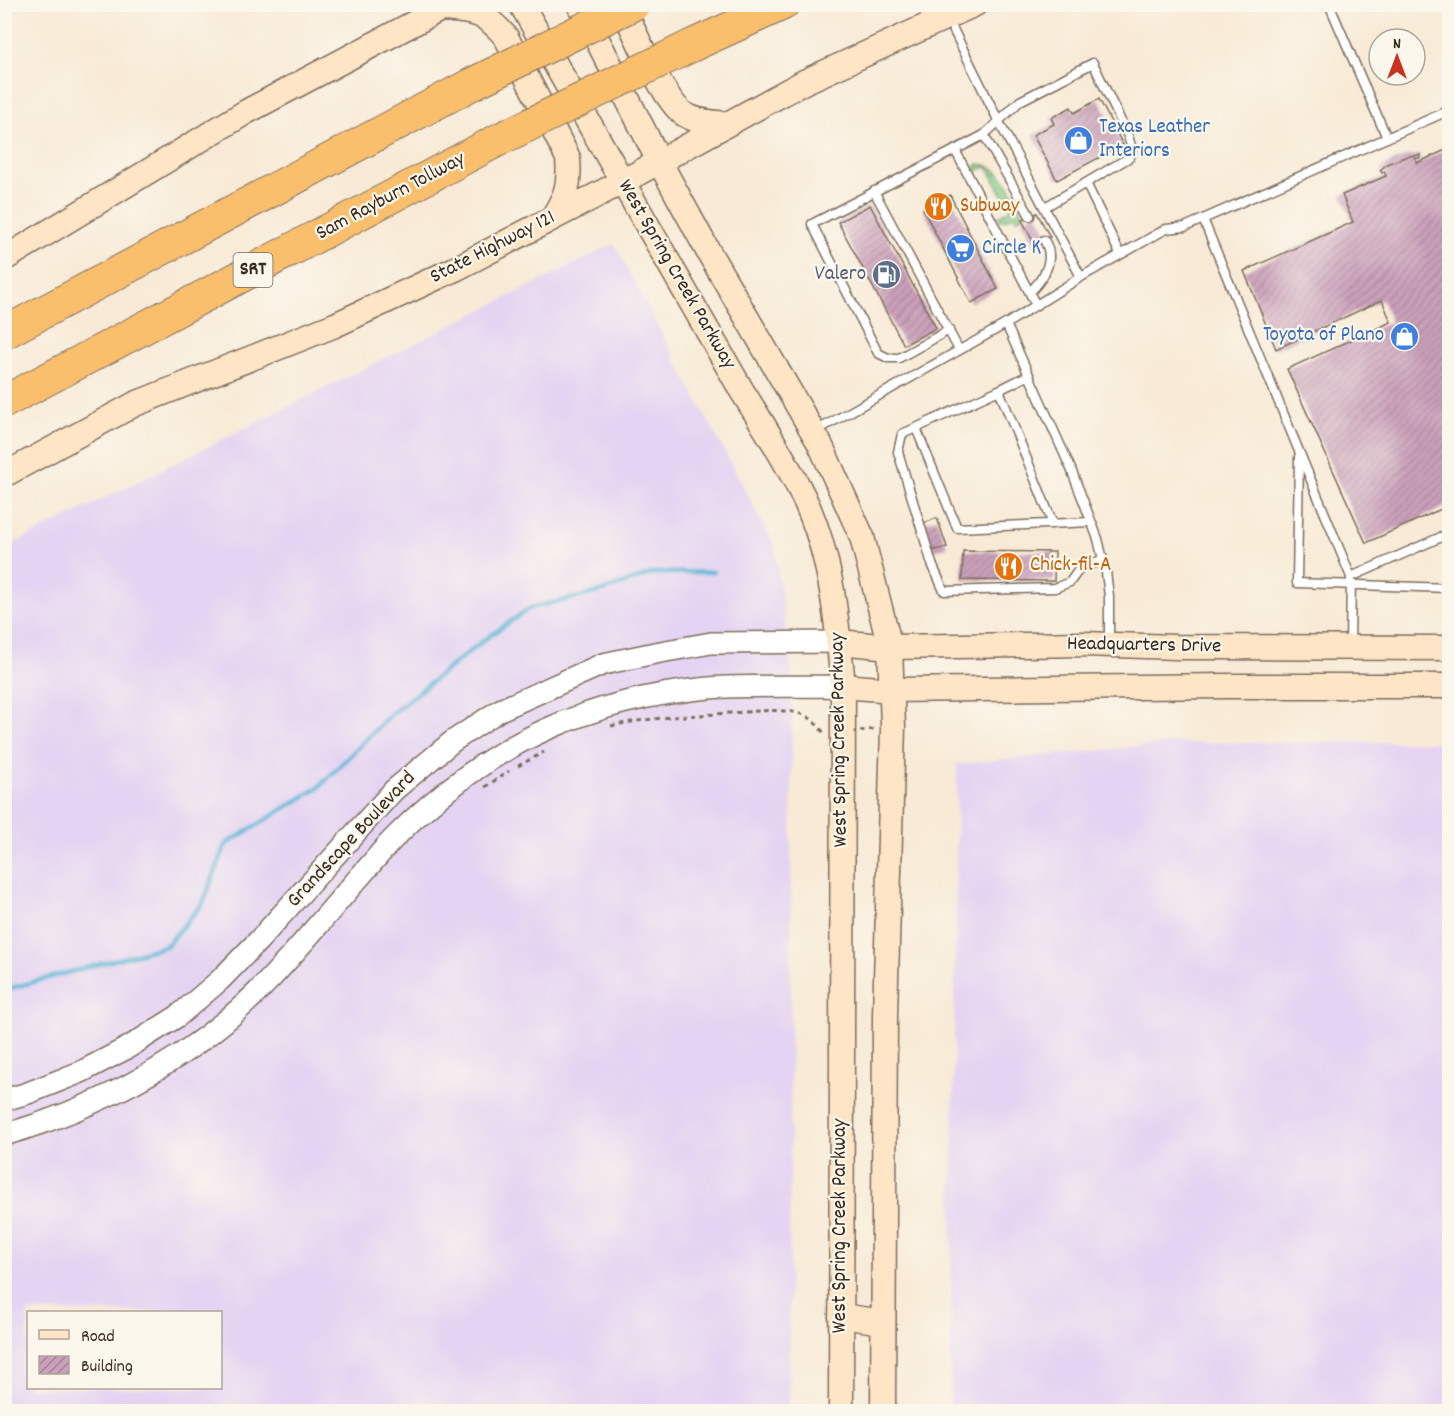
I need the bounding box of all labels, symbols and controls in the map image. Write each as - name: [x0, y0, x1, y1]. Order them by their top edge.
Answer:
- north arrow: [1367, 27, 1427, 87]
- text: N: [1393, 33, 1401, 56]
- place label: Texas Leather Interiors: [1099, 113, 1210, 167]
- shop icon: Texas Leather Interiors: [1062, 124, 1094, 156]
- street label: Sam Rayburn Tollway: [311, 145, 471, 249]
- street label: West Spring Creek Parkway: [609, 175, 743, 376]
- restaurant icon: Subway: [923, 191, 955, 223]
- place label: Subway: [960, 192, 1020, 222]
- street label: State Highway 121: [425, 204, 561, 292]
- supermarket icon: Circle K: [945, 233, 977, 265]
- place label: Circle K: [982, 234, 1041, 264]
- road number: SRT: [234, 253, 272, 287]
- fuel station icon: Valero: [871, 259, 903, 291]
- place label: Valero: [815, 260, 866, 290]
- shop icon: Toyota of Plano: [1389, 320, 1421, 352]
- place label: Toyota of Plano: [1263, 321, 1384, 351]
- restaurant icon: Chick-fil-A: [993, 550, 1025, 582]
- place label: Chick-fil-A: [1030, 551, 1111, 581]
- street label: Headquarters Drive: [1066, 630, 1222, 662]
- street label: West Spring Creek Parkway: [823, 632, 857, 848]
- street label: Grandscape Boulevard: [281, 765, 423, 915]
- street label: West Spring Creek Parkway: [826, 1118, 856, 1333]
- legend: [27, 1311, 222, 1389]
- text: Road: [81, 1325, 115, 1350]
- text: Building: [81, 1355, 133, 1380]

